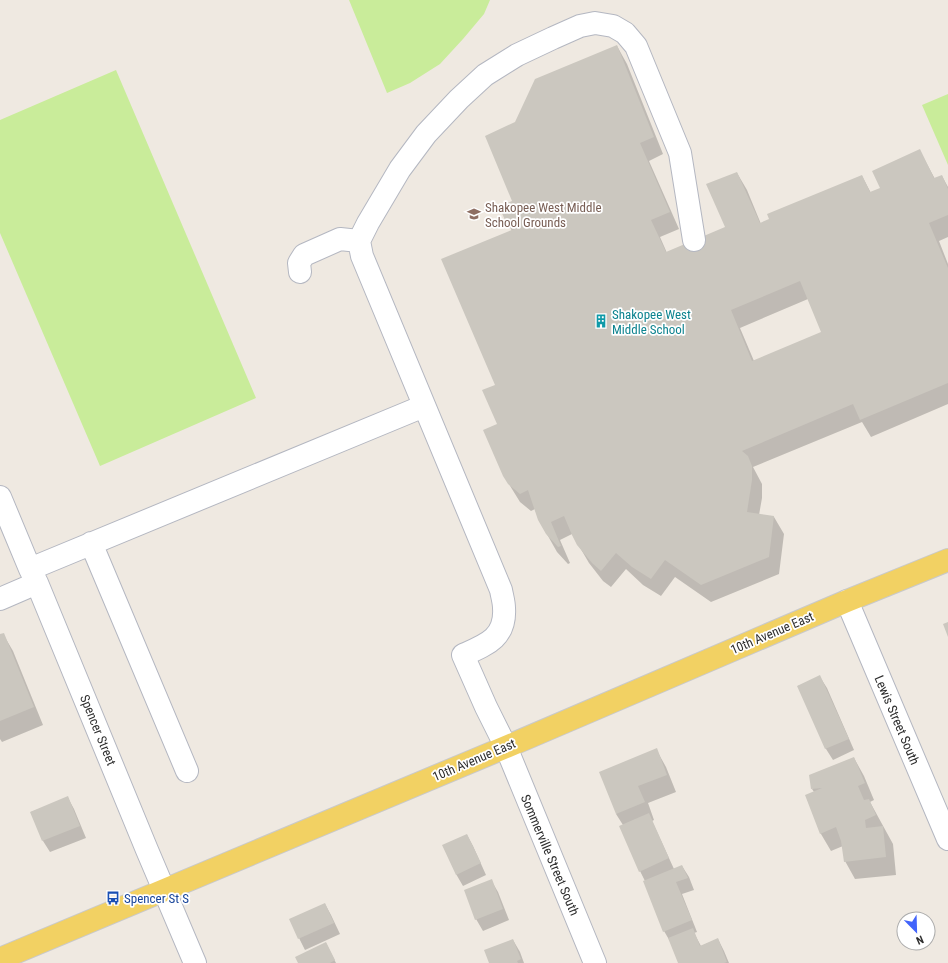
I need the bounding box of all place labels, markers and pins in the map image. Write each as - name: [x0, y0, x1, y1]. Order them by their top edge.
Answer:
- place label: Shakopee West Middle School Grounds: [485, 200, 602, 230]
- school or university icon: Shakopee West Middle School Grounds: [466, 206, 482, 222]
- place label: Shakopee West Middle School: [612, 307, 691, 337]
- building icon: Shakopee West Middle School: [593, 313, 609, 329]
- bus stop icon: Spencer St S: [105, 890, 121, 906]
- place label: Spencer St S: [124, 891, 189, 906]

